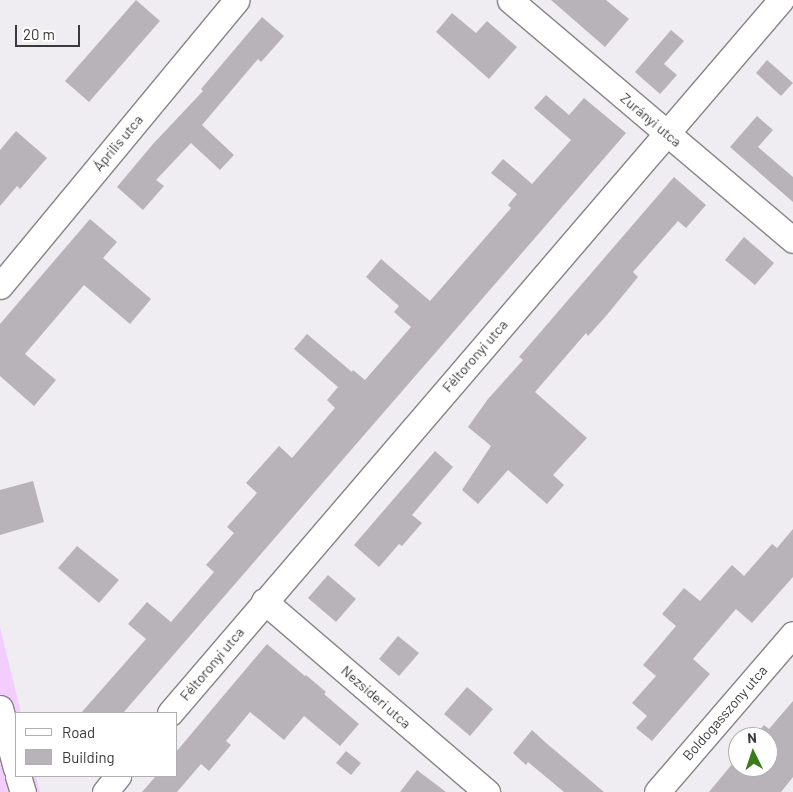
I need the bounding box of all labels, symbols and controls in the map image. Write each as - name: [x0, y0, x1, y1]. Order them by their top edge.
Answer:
- scale bar: [18, 15, 82, 47]
- text: 20 m: [23, 25, 55, 43]
- street label: Zurányi utca: [617, 90, 685, 150]
- street label: Április utca: [90, 112, 146, 174]
- street label: Féltoronyi utca: [439, 316, 511, 396]
- street label: Féltoronyi utca: [177, 624, 247, 704]
- street label: Nezsideri utca: [338, 662, 414, 732]
- street label: Boldogasszony utca: [679, 662, 771, 764]
- legend: [15, 712, 178, 777]
- text: Road: [62, 723, 95, 741]
- north arrow: [728, 727, 778, 777]
- text: N: [747, 729, 757, 746]
- text: Building: [62, 748, 115, 766]

